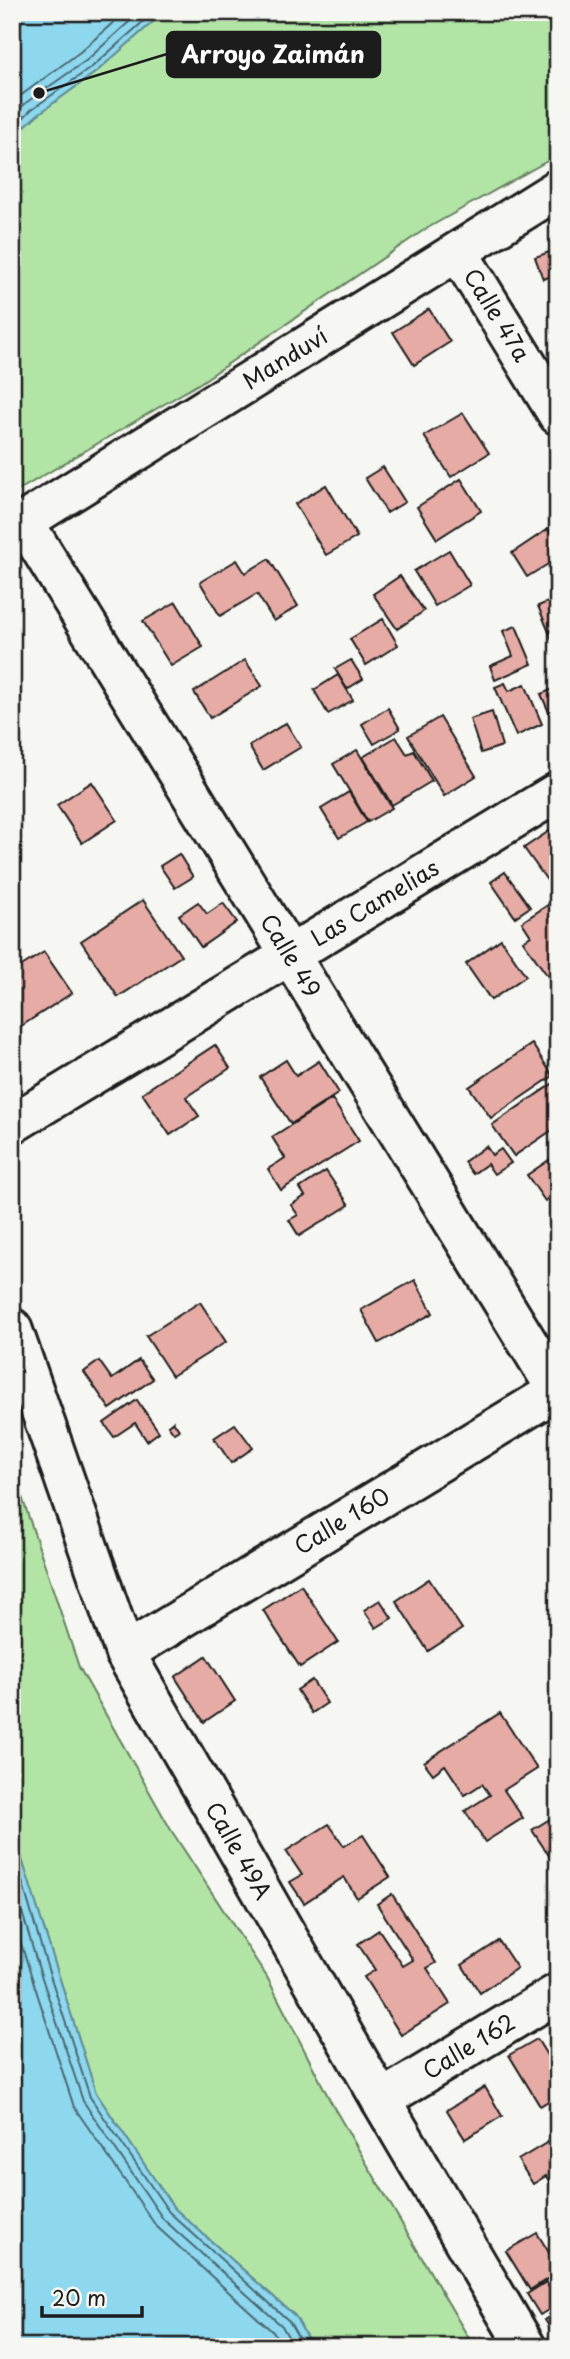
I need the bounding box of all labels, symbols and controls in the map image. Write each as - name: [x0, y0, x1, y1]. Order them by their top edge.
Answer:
- callout: Arroyo Zaimán: [167, 32, 380, 77]
- text: Arroyo Zaimán: [180, 35, 365, 71]
- street label: Calle 47a: [456, 261, 540, 368]
- street label: Manduví: [235, 317, 334, 397]
- street label: Las Camelias: [304, 849, 445, 954]
- street label: Calle 49: [252, 906, 331, 1004]
- street label: Calle 160: [287, 1477, 396, 1562]
- street label: Calle 49A: [198, 1795, 282, 1906]
- street label: Calle 162: [415, 2004, 521, 2087]
- scale bar: [42, 2275, 142, 2319]
- text: 20 m: [52, 2281, 106, 2313]

